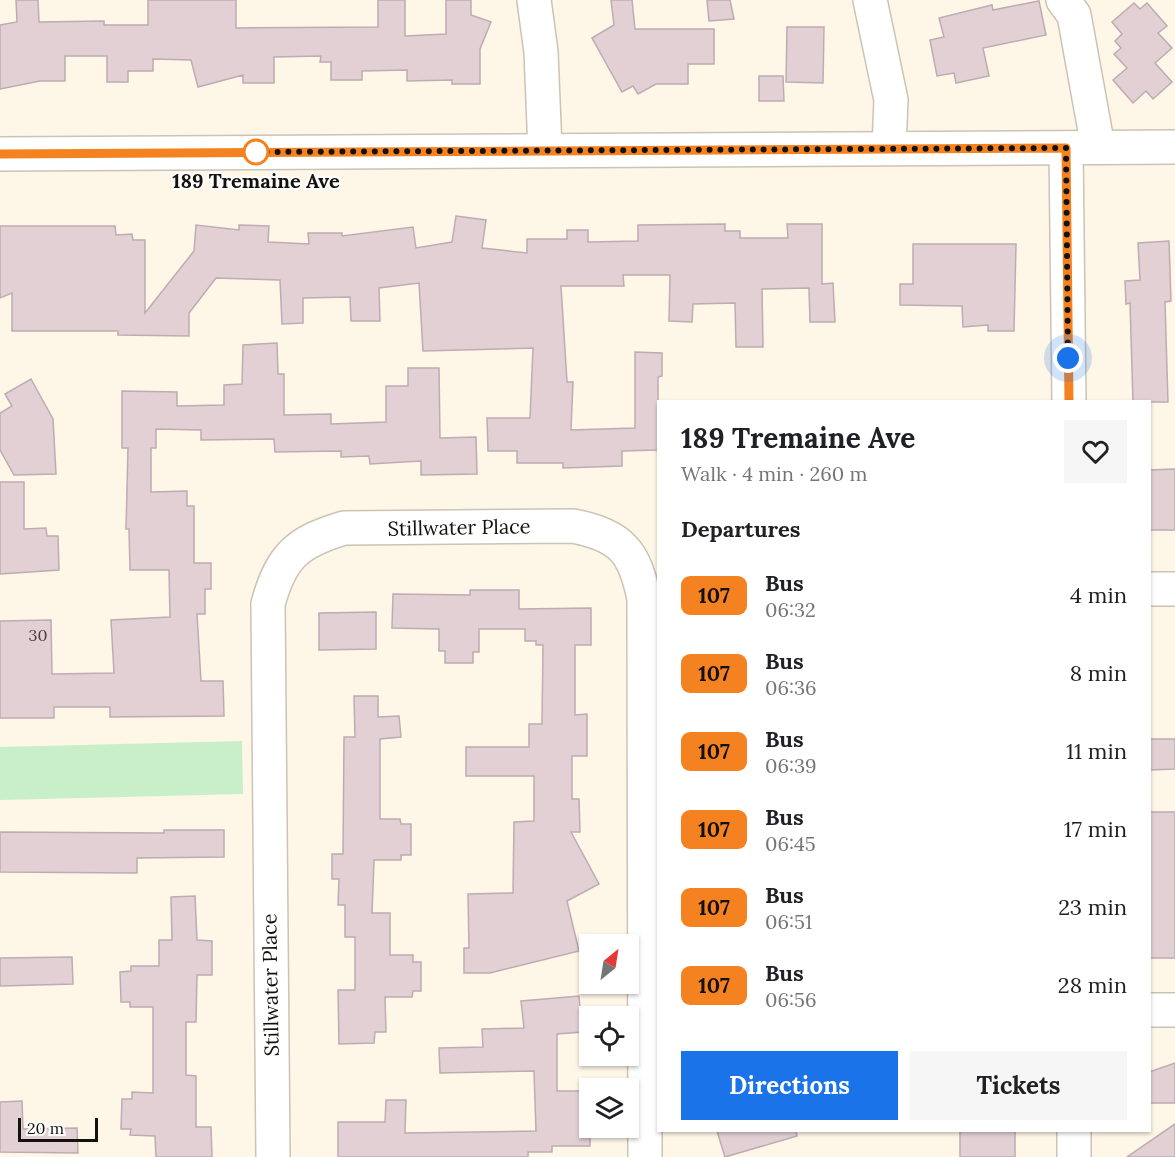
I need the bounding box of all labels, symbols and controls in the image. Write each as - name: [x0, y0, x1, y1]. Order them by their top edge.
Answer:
- marker: 189 Tremaine Ave: [243, 139, 269, 165]
- place label: 189 Tremaine Ave: [172, 168, 340, 193]
- your location: [1053, 343, 1083, 373]
- text: 189 Tremaine Ave: [681, 420, 915, 456]
- button: heart: [1064, 420, 1127, 483]
- text: Walk · 4 min · 260 m: [681, 461, 867, 486]
- street label: Stillwater Place: [387, 513, 531, 541]
- text: Departures: [681, 515, 800, 543]
- text: Bus: [765, 569, 804, 597]
- text: 4 min: [1070, 581, 1127, 609]
- text: 107: [698, 582, 730, 609]
- text: 06:32: [765, 597, 816, 622]
- house number: 30: [29, 625, 47, 645]
- text: Bus: [765, 647, 804, 675]
- text: 8 min: [1070, 659, 1127, 687]
- text: 107: [698, 660, 730, 687]
- text: 06:36: [765, 675, 817, 700]
- text: Bus: [765, 725, 804, 753]
- text: 11 min: [1066, 737, 1127, 765]
- text: 107: [698, 738, 730, 765]
- text: 06:39: [765, 753, 817, 778]
- text: Bus: [765, 803, 804, 831]
- text: 17 min: [1064, 815, 1127, 843]
- text: 107: [698, 816, 730, 843]
- text: 06:45: [765, 831, 816, 856]
- text: Bus: [765, 881, 804, 909]
- text: 23 min: [1058, 893, 1127, 921]
- text: 107: [698, 894, 730, 921]
- text: 06:51: [765, 909, 812, 934]
- street label: Stillwater Place: [256, 913, 284, 1057]
- north arrow: [579, 934, 639, 994]
- map controls: [579, 934, 639, 1138]
- text: Bus: [765, 959, 804, 987]
- text: 28 min: [1058, 971, 1127, 999]
- text: 107: [698, 972, 730, 999]
- text: 06:56: [765, 987, 816, 1012]
- button: locate: [579, 1006, 639, 1066]
- button: Directions: [681, 1051, 898, 1120]
- button: Tickets: [910, 1051, 1127, 1120]
- button: layers: [579, 1078, 639, 1138]
- scale bar: [18, 1115, 98, 1142]
- text: 20 m: [27, 1118, 64, 1138]

